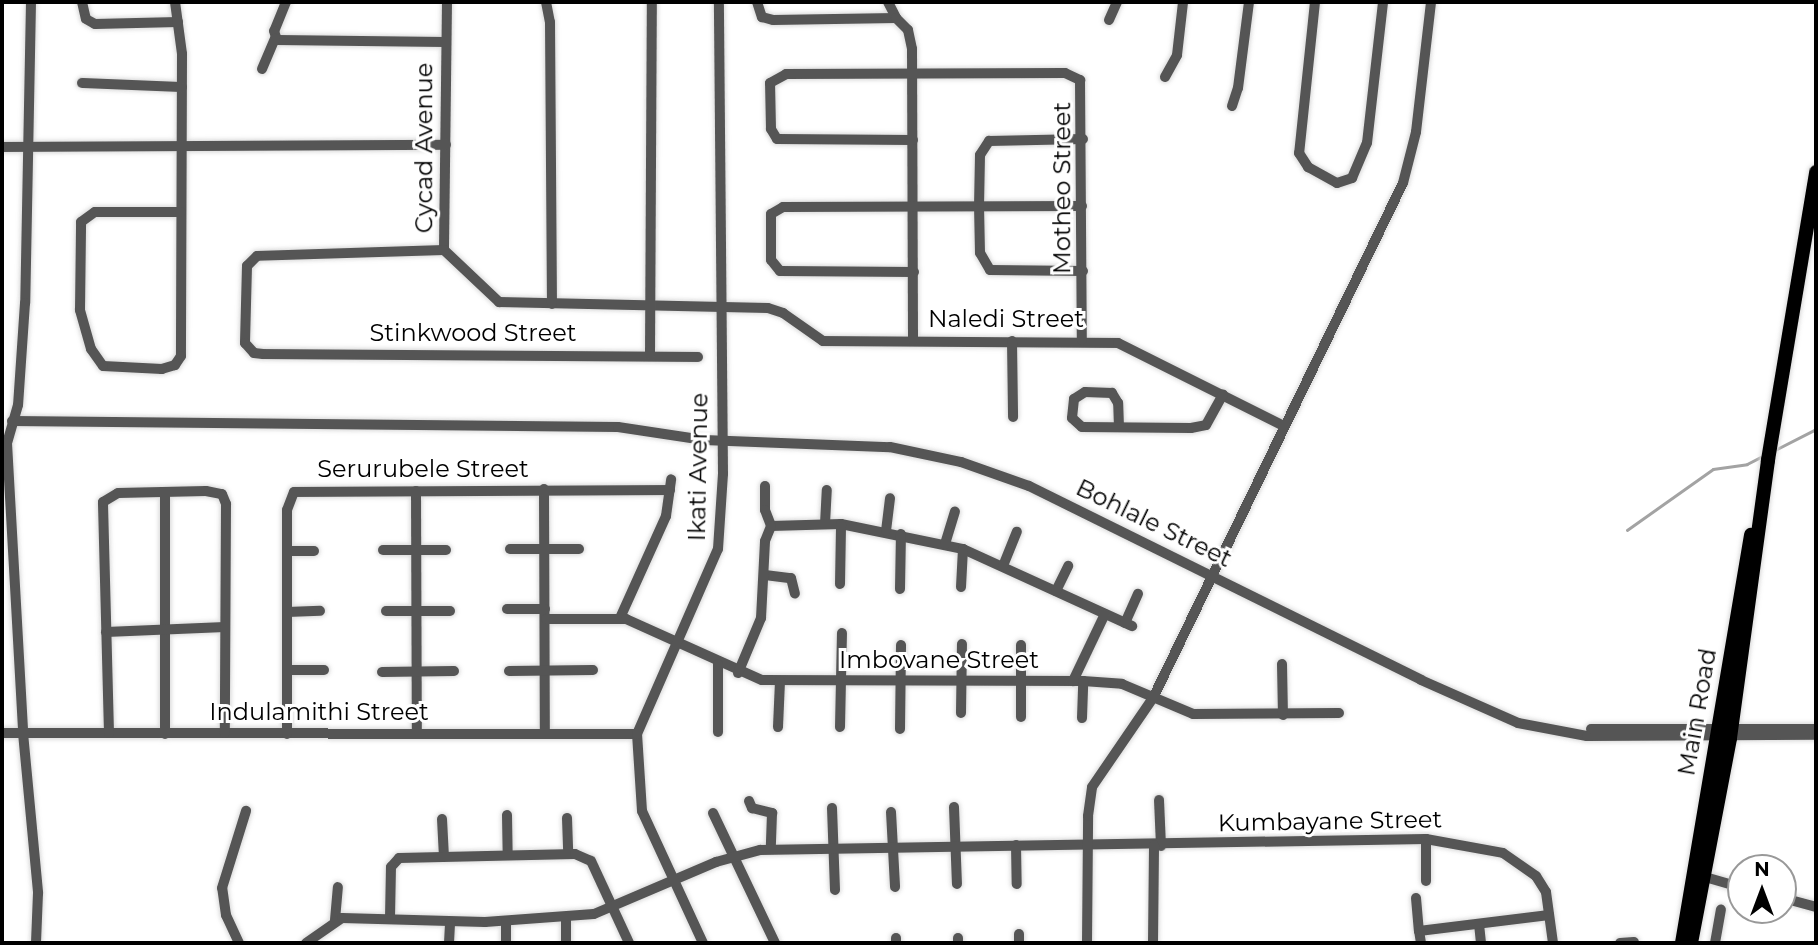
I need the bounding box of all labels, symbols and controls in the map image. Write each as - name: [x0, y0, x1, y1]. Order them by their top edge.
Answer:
- street label: Cycad Avenue: [410, 63, 438, 233]
- street label: Motheo Street: [1048, 102, 1076, 274]
- street label: Naledi Street: [928, 305, 1084, 333]
- street label: Stinkwood Street: [370, 319, 576, 347]
- street label: Ikati Avenue: [682, 392, 714, 542]
- street label: Serurubele Street: [317, 455, 529, 483]
- street label: Bohlale Street: [1071, 473, 1237, 573]
- street label: Imbovane Street: [839, 646, 1039, 674]
- street label: Main Road: [1672, 646, 1722, 778]
- street label: Indulamithi Street: [209, 698, 429, 726]
- street label: Kumbayane Street: [1218, 805, 1442, 837]
- north arrow: [1727, 854, 1797, 924]
- text: N: [1754, 858, 1770, 881]

